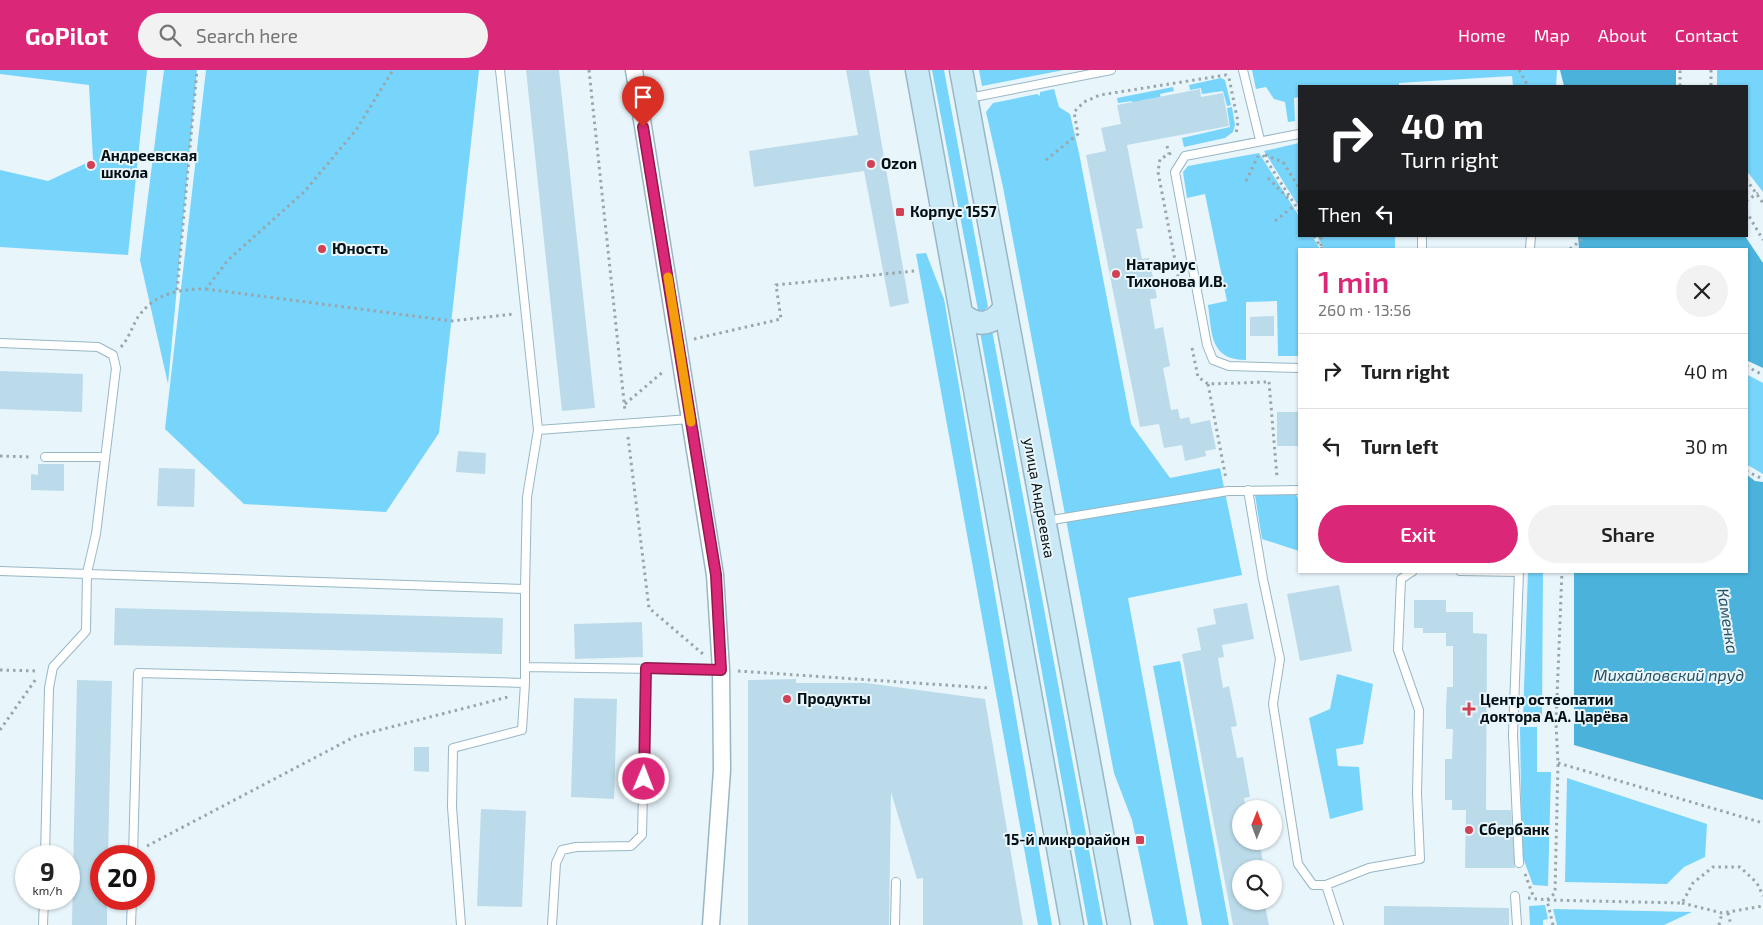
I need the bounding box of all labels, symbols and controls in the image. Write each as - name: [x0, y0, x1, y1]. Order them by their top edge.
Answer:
- search box: [138, 13, 488, 58]
- text: GoPilot: [25, 21, 108, 50]
- icon: search: [156, 21, 184, 49]
- text: Search here: [196, 24, 298, 47]
- text: Home: [1458, 24, 1506, 46]
- text: Map: [1534, 24, 1570, 46]
- text: About: [1598, 24, 1647, 46]
- text: Contact: [1675, 24, 1738, 46]
- pin: [622, 76, 664, 127]
- icon: arrive: [629, 83, 657, 111]
- text: 40 m: [1401, 104, 1484, 146]
- icon: right: [1318, 105, 1383, 170]
- place label: Андреевская школа: [101, 146, 197, 181]
- text: Turn right: [1401, 146, 1499, 172]
- place label: Ozon: [881, 154, 917, 172]
- marker: Ozon: [865, 158, 877, 170]
- marker: Андреевская школа: [85, 159, 97, 171]
- icon: left: [1371, 200, 1399, 228]
- place label: Корпус 1557: [910, 202, 997, 220]
- text: Then: [1318, 203, 1361, 226]
- marker: Корпус 1557: [894, 206, 906, 218]
- place label: Юность: [332, 239, 388, 257]
- marker: Юность: [316, 243, 328, 255]
- place label: Натариус Тихонова И.В.: [1126, 255, 1226, 290]
- text: 1 min: [1318, 263, 1389, 299]
- button: close: [1676, 265, 1728, 317]
- marker: Натариус Тихонова И.В.: [1110, 268, 1122, 280]
- text: 260 m · 13:56: [1318, 300, 1411, 319]
- icon: right: [1318, 357, 1346, 385]
- text: Turn right: [1361, 360, 1449, 383]
- text: 40 m: [1684, 360, 1728, 383]
- icon: left: [1318, 432, 1346, 460]
- text: Turn left: [1361, 435, 1438, 458]
- text: 30 m: [1685, 435, 1728, 458]
- street label: улица Андреевка: [1020, 436, 1059, 559]
- button: Exit: [1318, 505, 1518, 563]
- button: Share: [1528, 505, 1728, 563]
- water label: Каменка: [1714, 587, 1743, 655]
- water label: Михайловский пруд: [1594, 665, 1744, 684]
- place label: Продукты: [797, 689, 871, 707]
- place label: Центр остеопатии доктора А.А. Царёва: [1480, 690, 1628, 725]
- marker: Продукты: [781, 693, 793, 705]
- marker: Центр остеопатии доктора А.А. Царёва: [1462, 702, 1476, 716]
- position arrow: [617, 752, 669, 804]
- north arrow: [1232, 800, 1282, 850]
- map controls: [1232, 800, 1282, 910]
- place label: Сбербанк: [1479, 820, 1550, 838]
- marker: Сбербанк: [1463, 824, 1475, 836]
- place label: 15-й микрорайон: [1005, 830, 1130, 848]
- marker: 15-й микрорайон: [1134, 834, 1146, 846]
- speed limit sign: 20: [90, 845, 155, 910]
- text: 9: [40, 856, 55, 886]
- button: search: [1232, 860, 1282, 910]
- text: km/h: [33, 883, 62, 897]

